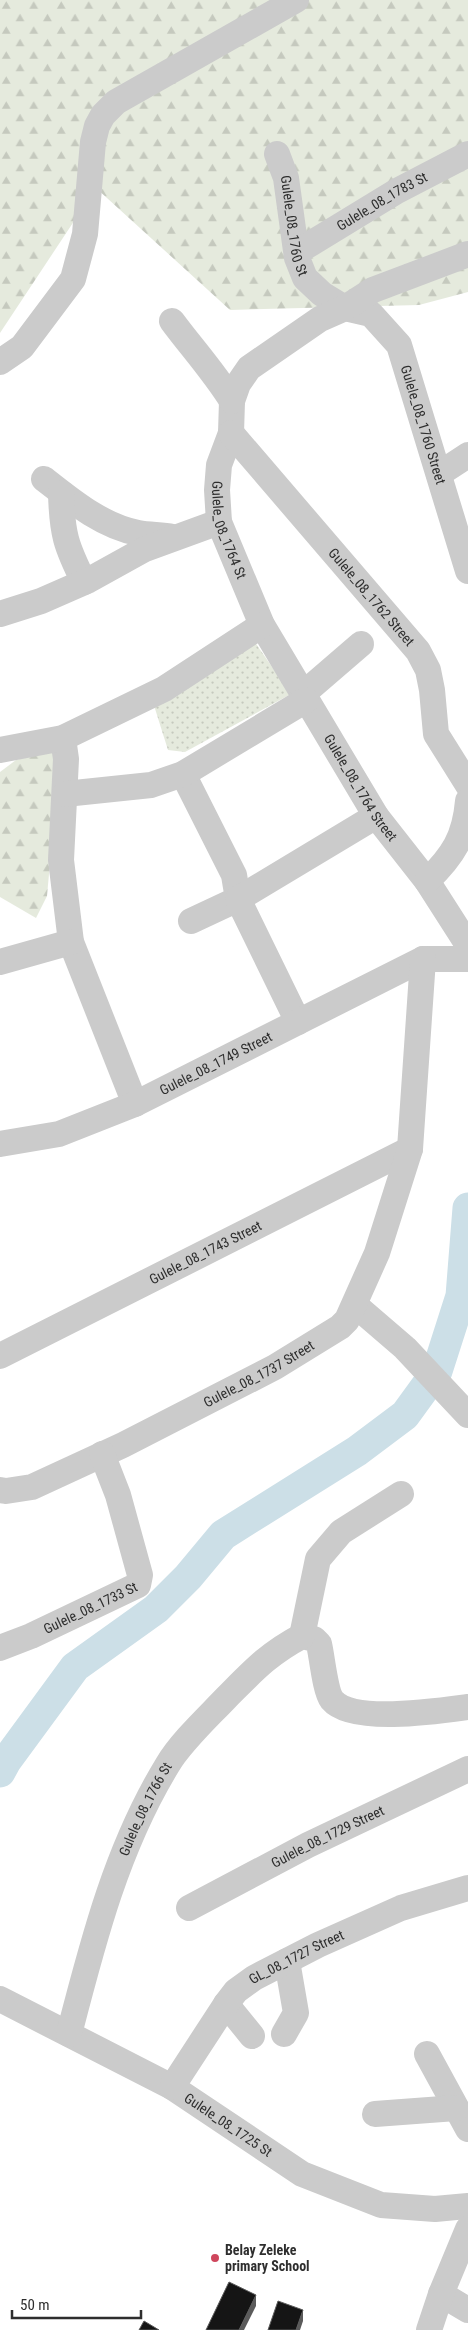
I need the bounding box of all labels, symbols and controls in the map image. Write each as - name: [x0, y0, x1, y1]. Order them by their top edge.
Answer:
- street label: Gulele_08_1783 St: [334, 169, 430, 234]
- street label: Gulele_08_1760 St: [278, 174, 311, 278]
- street label: Gulele_08_1760 Street: [398, 363, 449, 486]
- street label: Gulele_08_1764 St: [209, 480, 250, 581]
- street label: Gulele_08_1762 Street: [325, 545, 418, 649]
- street label: Gulele_08_1764 Street: [321, 731, 401, 844]
- street label: Gulele_08_1749 Street: [157, 1028, 275, 1098]
- street label: Gulele_08_1743 Street: [147, 1217, 264, 1287]
- street label: Gulele_08_1737 Street: [201, 1337, 317, 1410]
- street label: Gulele_08_1733 St: [41, 1579, 140, 1637]
- street label: Gulele_08_1766 St: [116, 1760, 175, 1858]
- street label: Gulele_08_1729 Street: [269, 1802, 387, 1871]
- street label: GL_08_1727 Street: [246, 1927, 346, 1987]
- street label: Gulele_08_1725 St: [181, 2090, 275, 2160]
- place label: Belay Zeleke primary School: [225, 2242, 310, 2274]
- marker: Belay Zeleke primary School: [209, 2252, 221, 2264]
- scale bar: [12, 2288, 141, 2320]
- text: 50 m: [20, 2296, 50, 2314]

